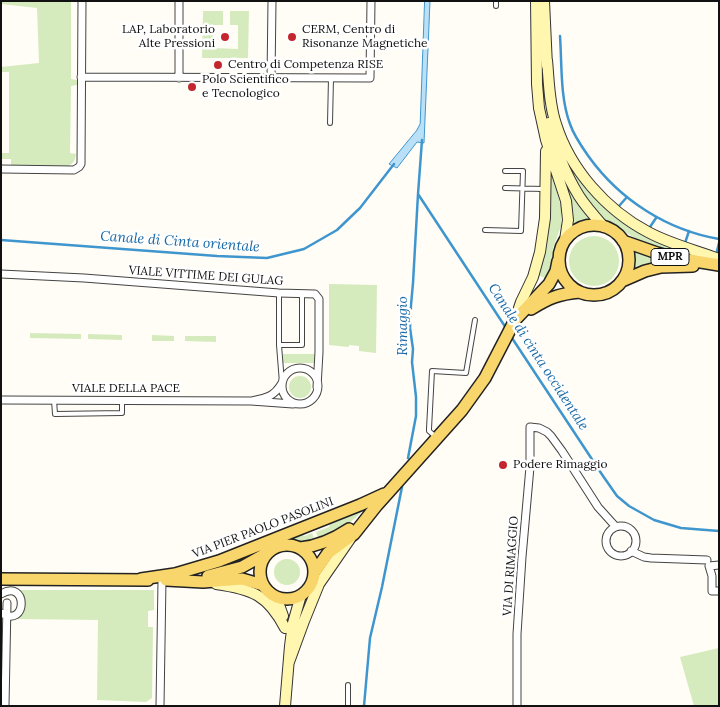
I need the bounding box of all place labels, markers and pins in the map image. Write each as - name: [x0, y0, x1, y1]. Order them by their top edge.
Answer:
- place label: LAP, Laboratorio Alte Pressioni: [122, 23, 215, 51]
- place label: CERM, Centro di Risonanze Magnetiche: [302, 23, 428, 51]
- marker: LAP, Laboratorio Alte Pressioni: [219, 31, 231, 43]
- marker: CERM, Centro di Risonanze Magnetiche: [286, 31, 298, 43]
- place label: Centro di Competenza RISE: [228, 58, 383, 72]
- marker: Centro di Competenza RISE: [212, 59, 224, 71]
- place label: Polo Scientifico e Tecnologico: [202, 73, 289, 101]
- marker: Polo Scientifico e Tecnologico: [186, 81, 198, 93]
- place label: Podere Rimaggio: [513, 458, 607, 472]
- marker: Podere Rimaggio: [497, 459, 509, 471]

